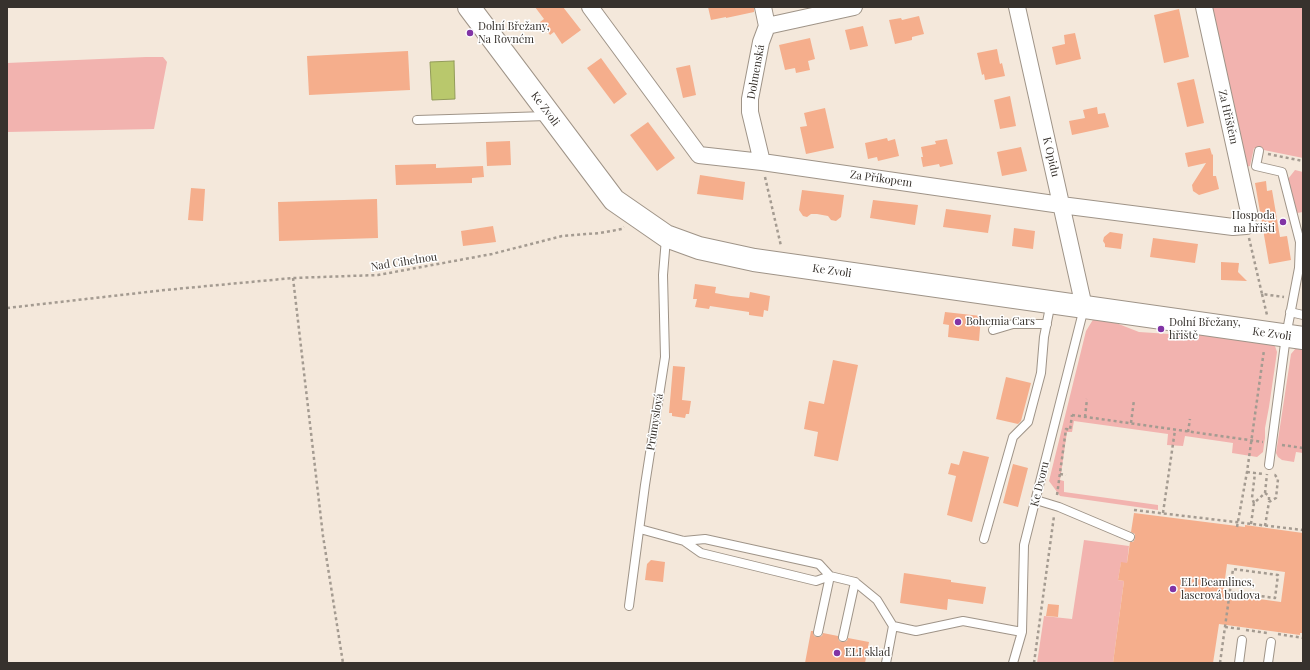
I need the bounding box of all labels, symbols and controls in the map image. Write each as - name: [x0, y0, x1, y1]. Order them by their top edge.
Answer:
- place label: Dolní Břežany, Na Rovném: [478, 20, 550, 46]
- marker: Dolní Břežany, Na Rovném: [465, 28, 475, 38]
- street label: Dolmenská: [745, 44, 767, 100]
- street label: Ke Zvoli: [528, 89, 562, 129]
- street label: Za Hřištěm: [1215, 89, 1241, 145]
- street label: K Opidu: [1040, 136, 1062, 178]
- street label: Za Příkopem: [849, 168, 913, 190]
- place label: Hospoda na hřišti: [1232, 209, 1275, 235]
- marker: Hospoda na hřišti: [1278, 217, 1288, 227]
- street label: Nad Cihelnou: [370, 250, 438, 274]
- street label: Ke Zvoli: [812, 262, 852, 280]
- place label: Bohemia Cars: [966, 315, 1035, 329]
- place label: Dolní Břežany, hřiště: [1169, 316, 1241, 342]
- marker: Bohemia Cars: [953, 317, 963, 327]
- marker: Dolní Břežany, hřiště: [1156, 324, 1166, 334]
- street label: Ke Zvoli: [1252, 325, 1292, 343]
- street label: Průmyslová: [644, 393, 666, 451]
- street label: Ke Dvoru: [1028, 460, 1052, 508]
- place label: ELI Beamlines, laserová budova: [1181, 576, 1260, 602]
- marker: ELI Beamlines, laserová budova: [1168, 584, 1178, 594]
- place label: ELI sklad: [845, 646, 890, 660]
- marker: ELI sklad: [832, 648, 842, 658]

